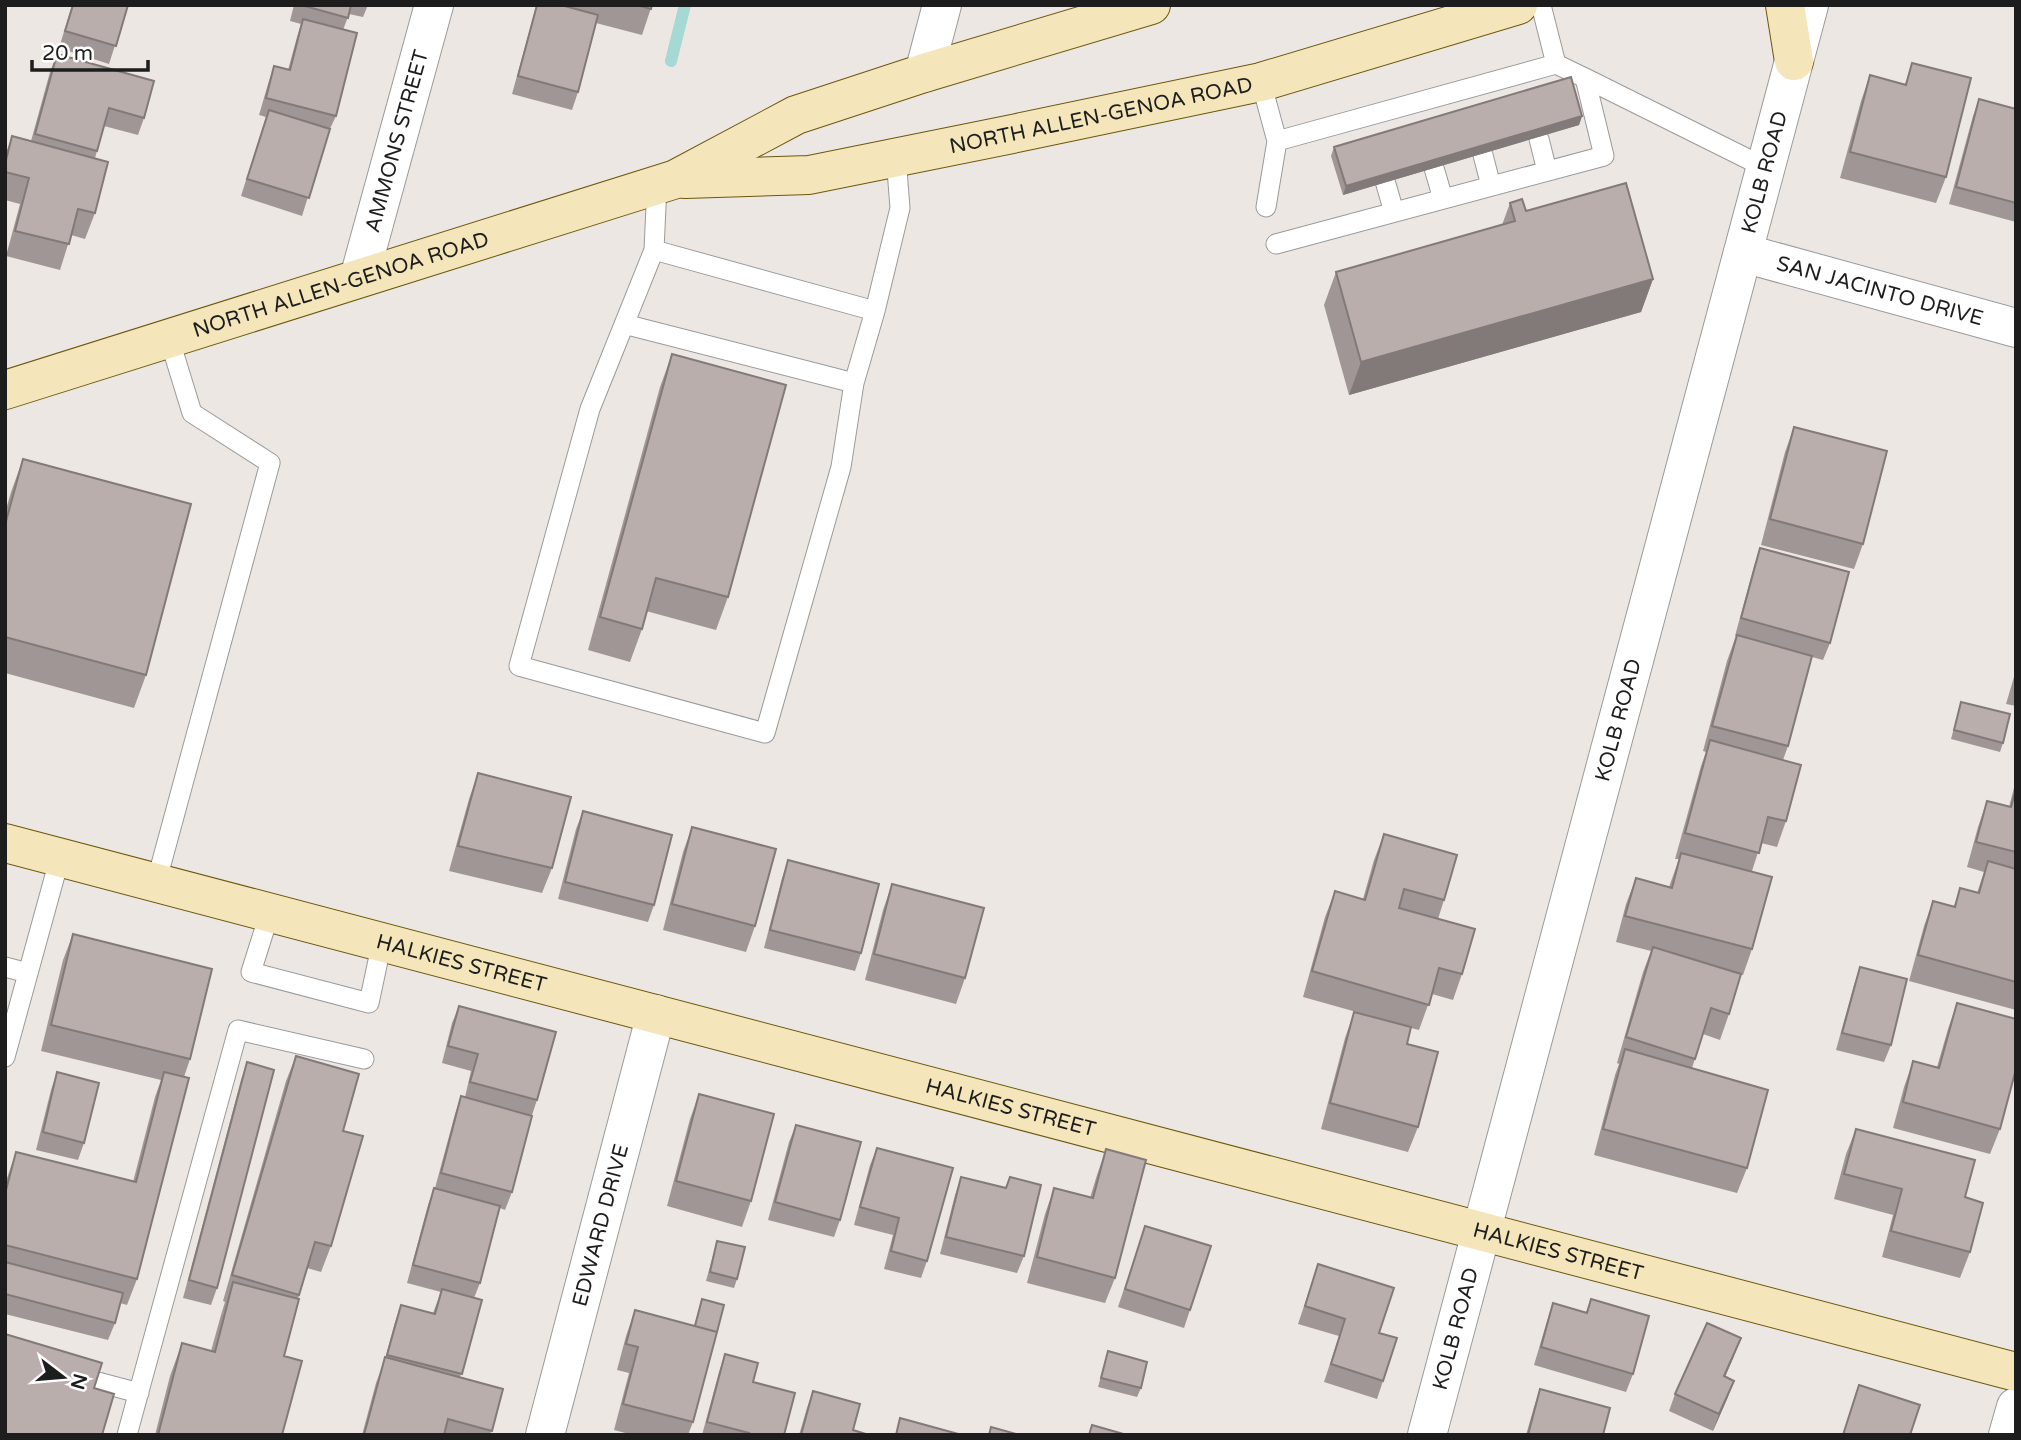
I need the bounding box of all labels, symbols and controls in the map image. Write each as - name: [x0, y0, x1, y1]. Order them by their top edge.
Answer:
- scale bar: [32, 28, 147, 72]
- text: 20 m: [42, 41, 93, 66]
- street label: AMMONS STREET: [360, 47, 434, 235]
- street label: NORTH ALLEN-GENOA ROAD: [947, 72, 1255, 159]
- street label: KOLB ROAD: [1736, 108, 1793, 236]
- street label: NORTH ALLEN-GENOA ROAD: [190, 227, 492, 343]
- street label: SAN JACINTO DRIVE: [1774, 251, 1986, 331]
- street label: KOLB ROAD: [1590, 656, 1647, 784]
- street label: HALKIES STREET: [374, 929, 549, 998]
- street label: HALKIES STREET: [923, 1074, 1099, 1142]
- street label: EDWARD DRIVE: [567, 1141, 634, 1309]
- street label: HALKIES STREET: [1470, 1218, 1646, 1286]
- street label: KOLB ROAD: [1428, 1265, 1484, 1393]
- north arrow: [28, 1342, 98, 1412]
- text: N: [66, 1371, 91, 1392]

